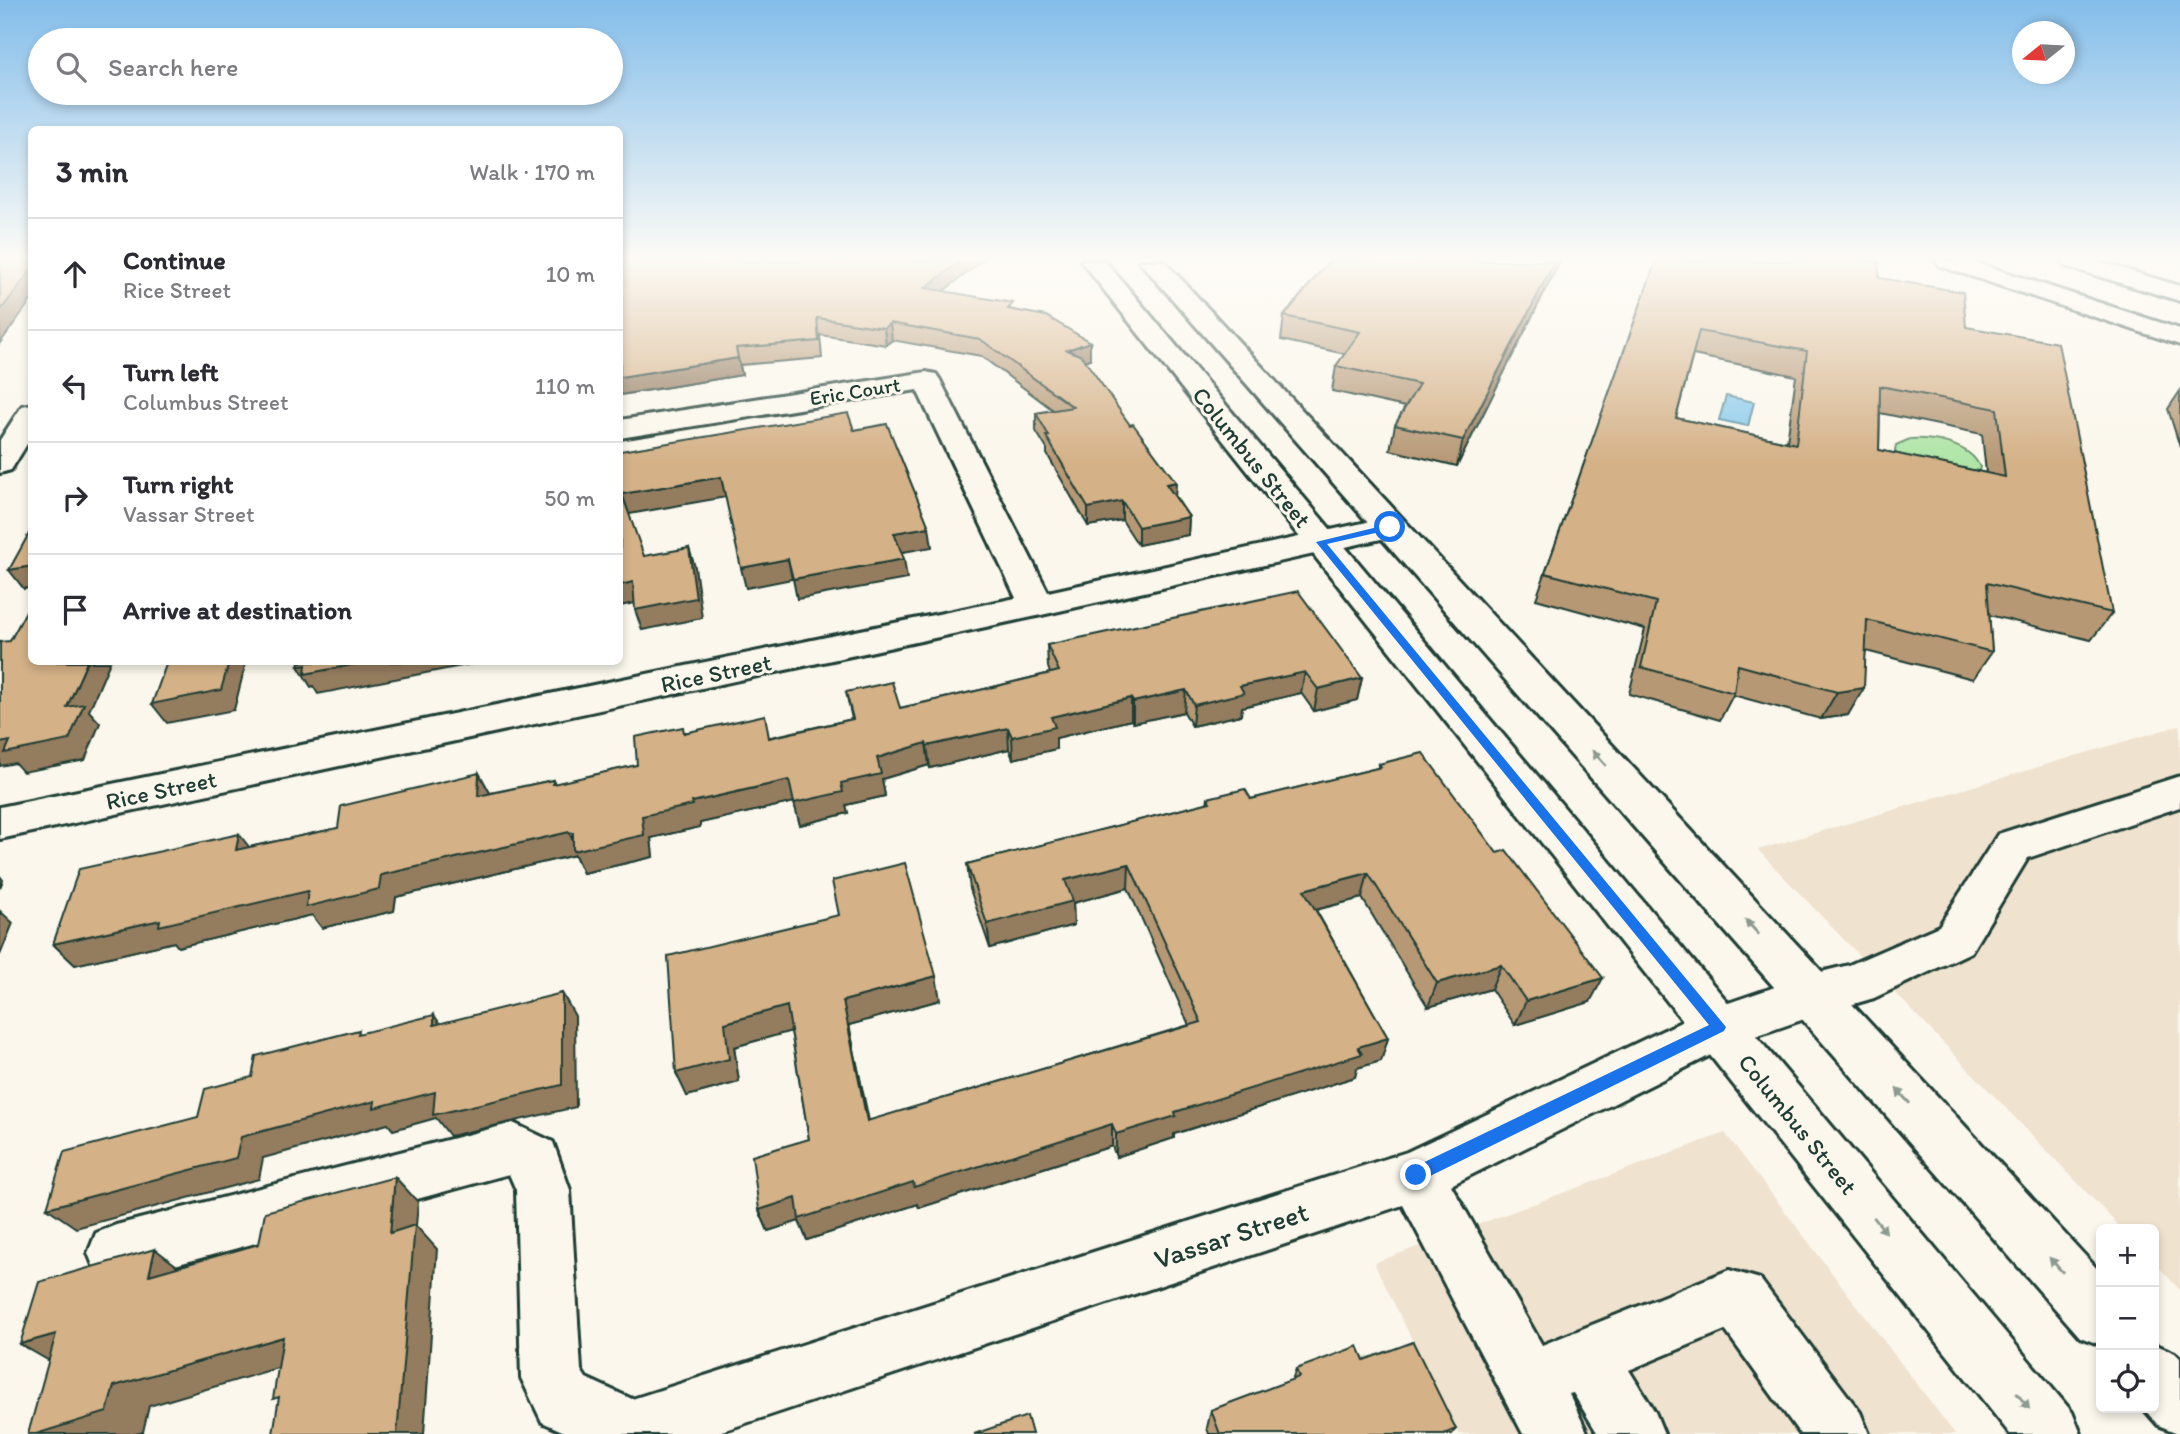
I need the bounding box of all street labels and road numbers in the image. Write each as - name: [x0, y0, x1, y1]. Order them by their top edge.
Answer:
- street label: Eric Court: [808, 371, 902, 411]
- street label: Columbus Street: [1186, 381, 1318, 533]
- street label: Rice Street: [658, 647, 774, 699]
- street label: Rice Street: [103, 764, 219, 816]
- street label: Columbus Street: [1732, 1048, 1864, 1200]
- street label: Vassar Street: [1150, 1194, 1312, 1276]

